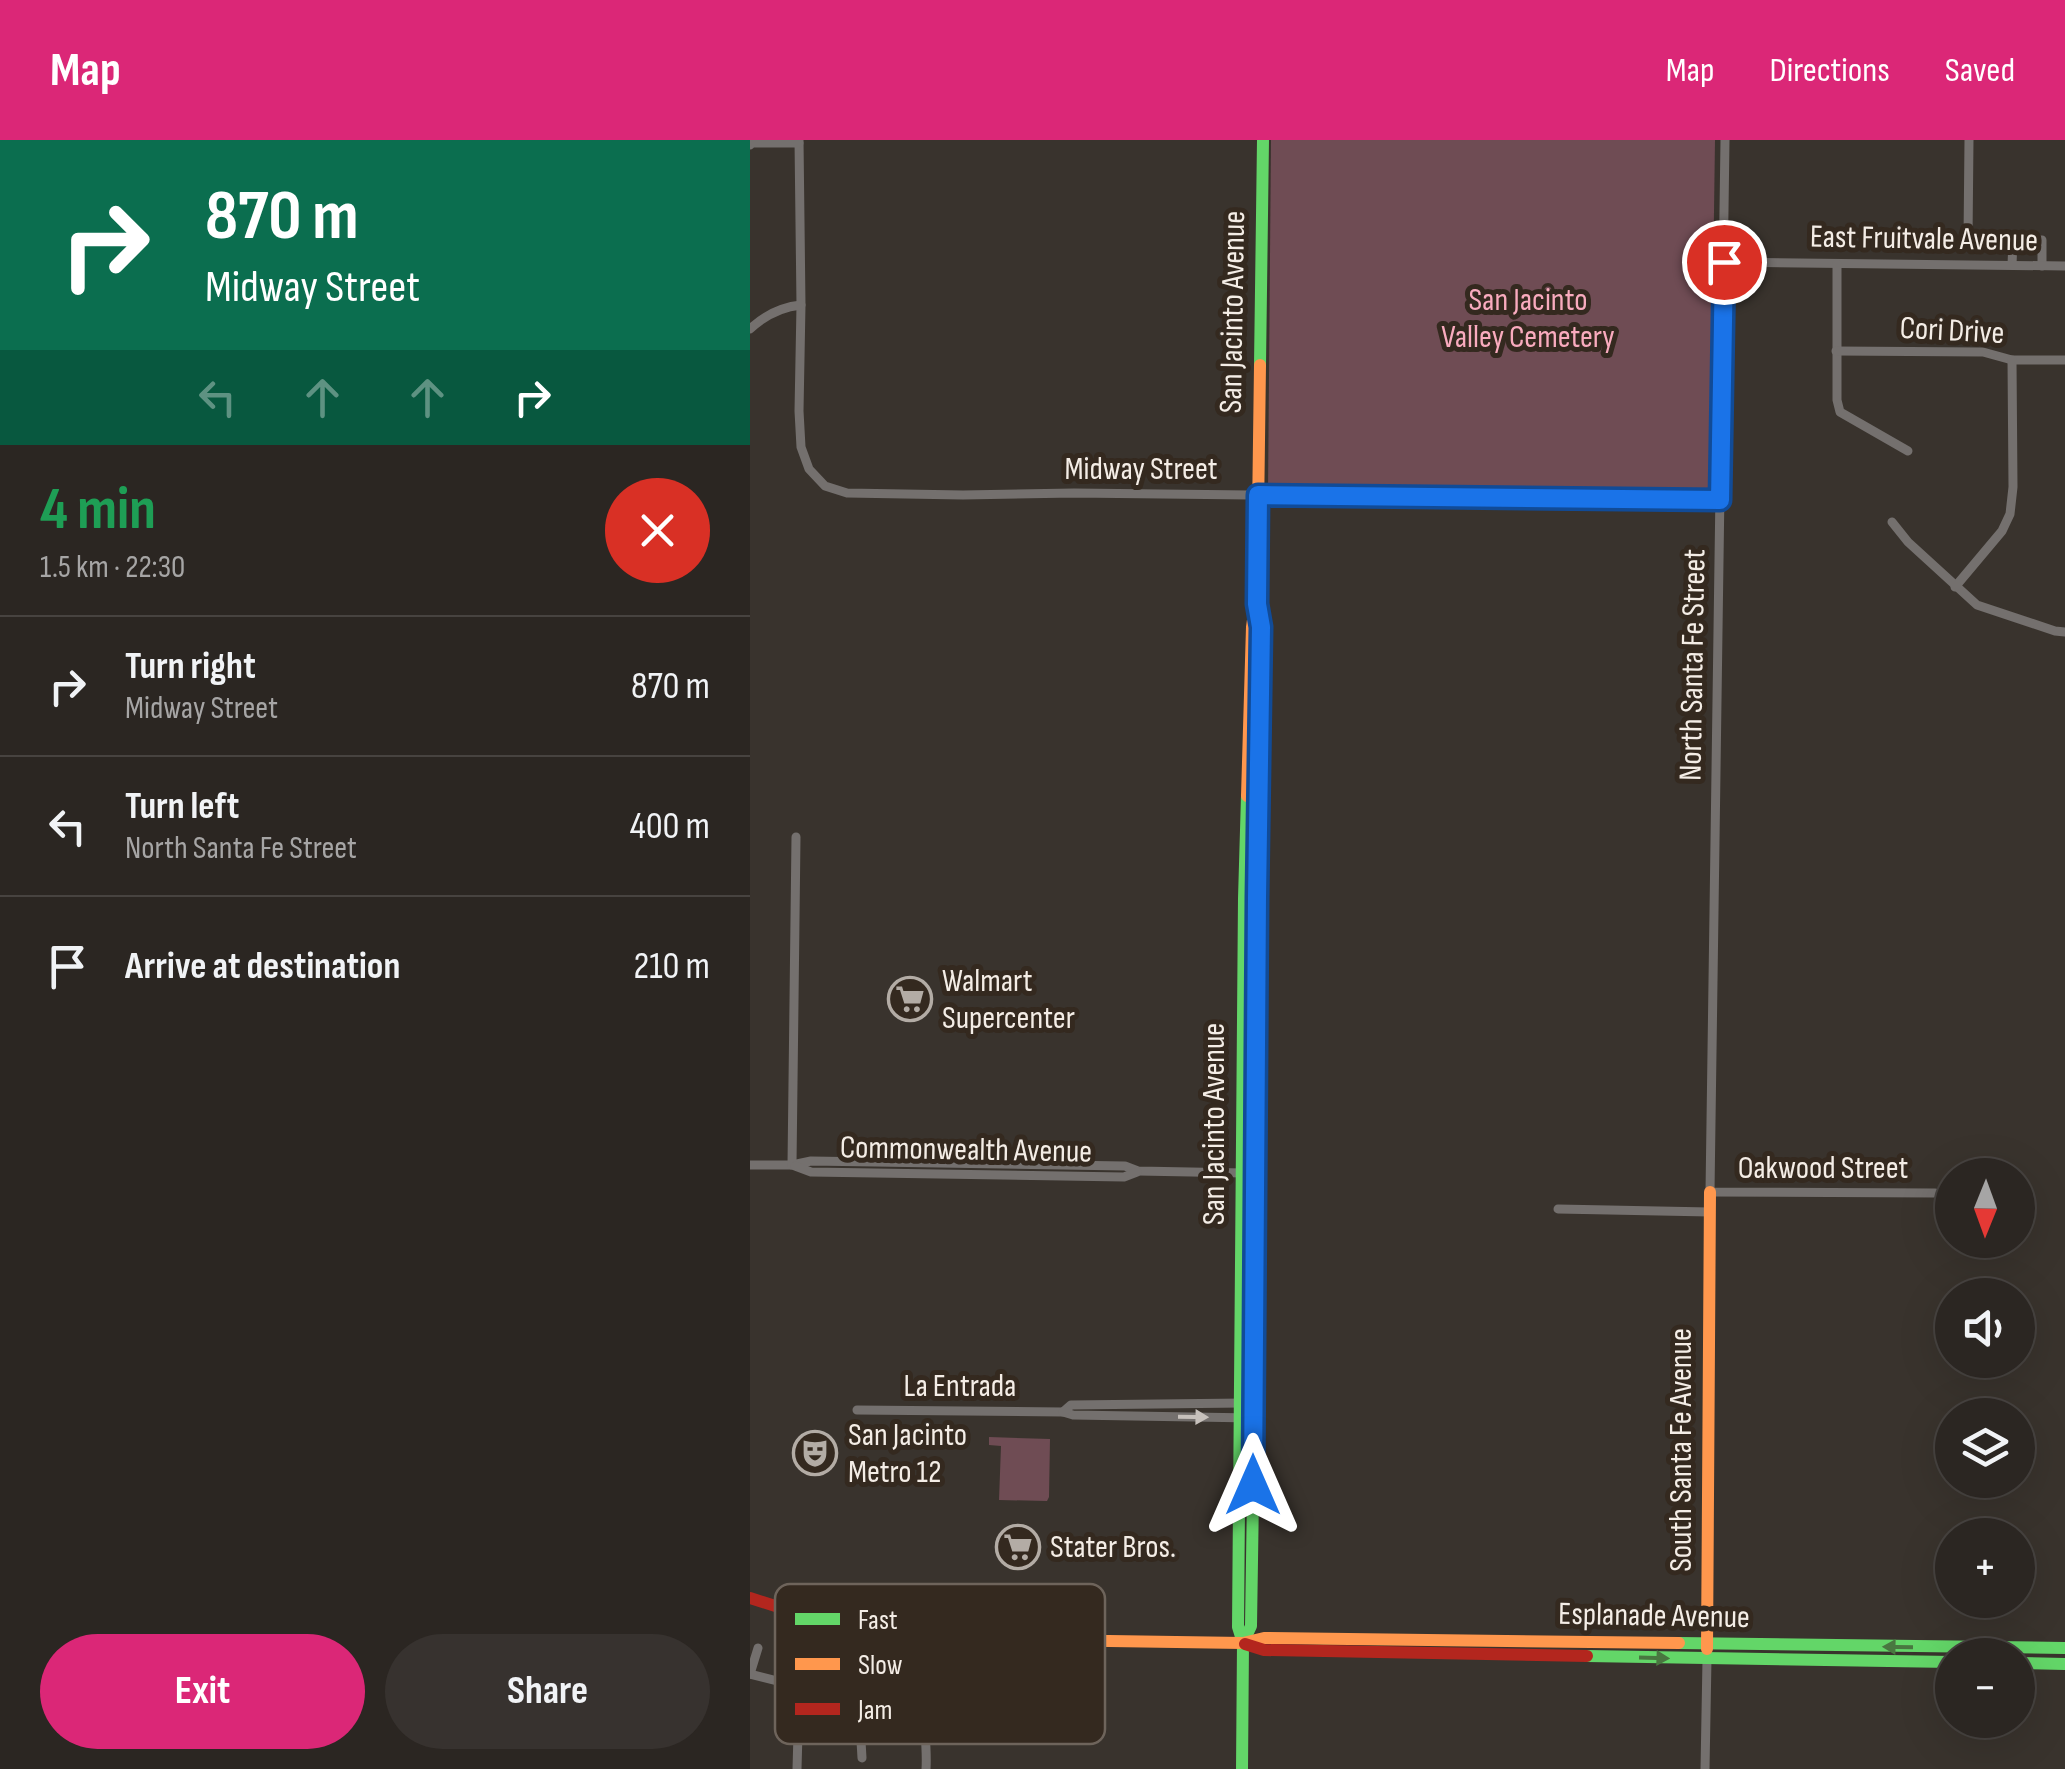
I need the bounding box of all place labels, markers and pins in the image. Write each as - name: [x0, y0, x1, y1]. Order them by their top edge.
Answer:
- pin: [1682, 220, 1767, 305]
- place label: Walmart Supercenter: [942, 962, 1075, 1038]
- supermarket icon: Walmart Supercenter: [887, 976, 933, 1022]
- place label: San Jacinto Metro 12: [848, 1416, 967, 1492]
- theatre icon: San Jacinto Metro 12: [792, 1430, 838, 1476]
- supermarket icon: Stater Bros.: [995, 1524, 1041, 1570]
- place label: Stater Bros.: [1050, 1528, 1176, 1567]

